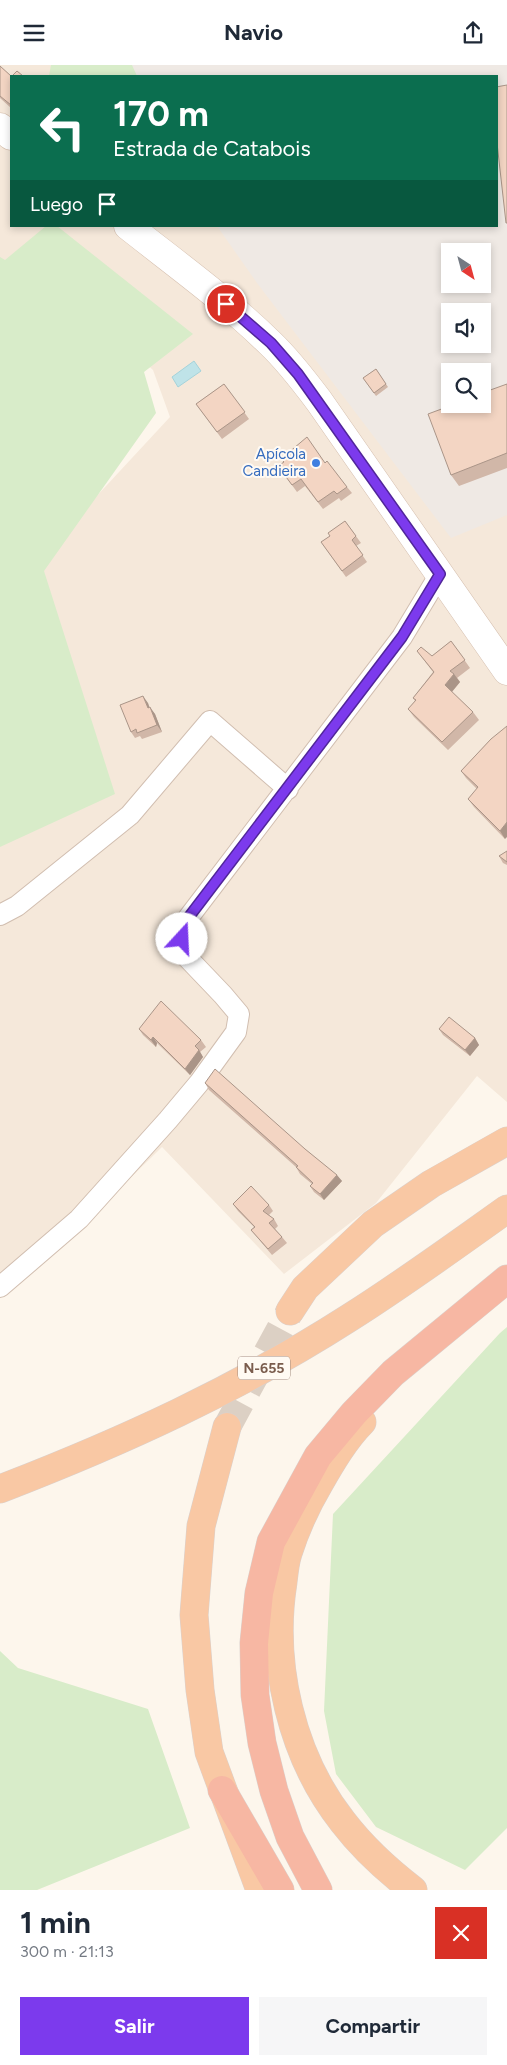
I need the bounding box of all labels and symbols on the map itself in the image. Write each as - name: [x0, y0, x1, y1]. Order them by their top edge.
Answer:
- north arrow: [441, 243, 491, 293]
- pin: [205, 283, 247, 325]
- place label: Apícola Candieira: [243, 445, 306, 480]
- marker: Apícola Candieira: [310, 457, 322, 469]
- position arrow: [155, 912, 207, 964]
- road number: N-655: [238, 1357, 290, 1380]

